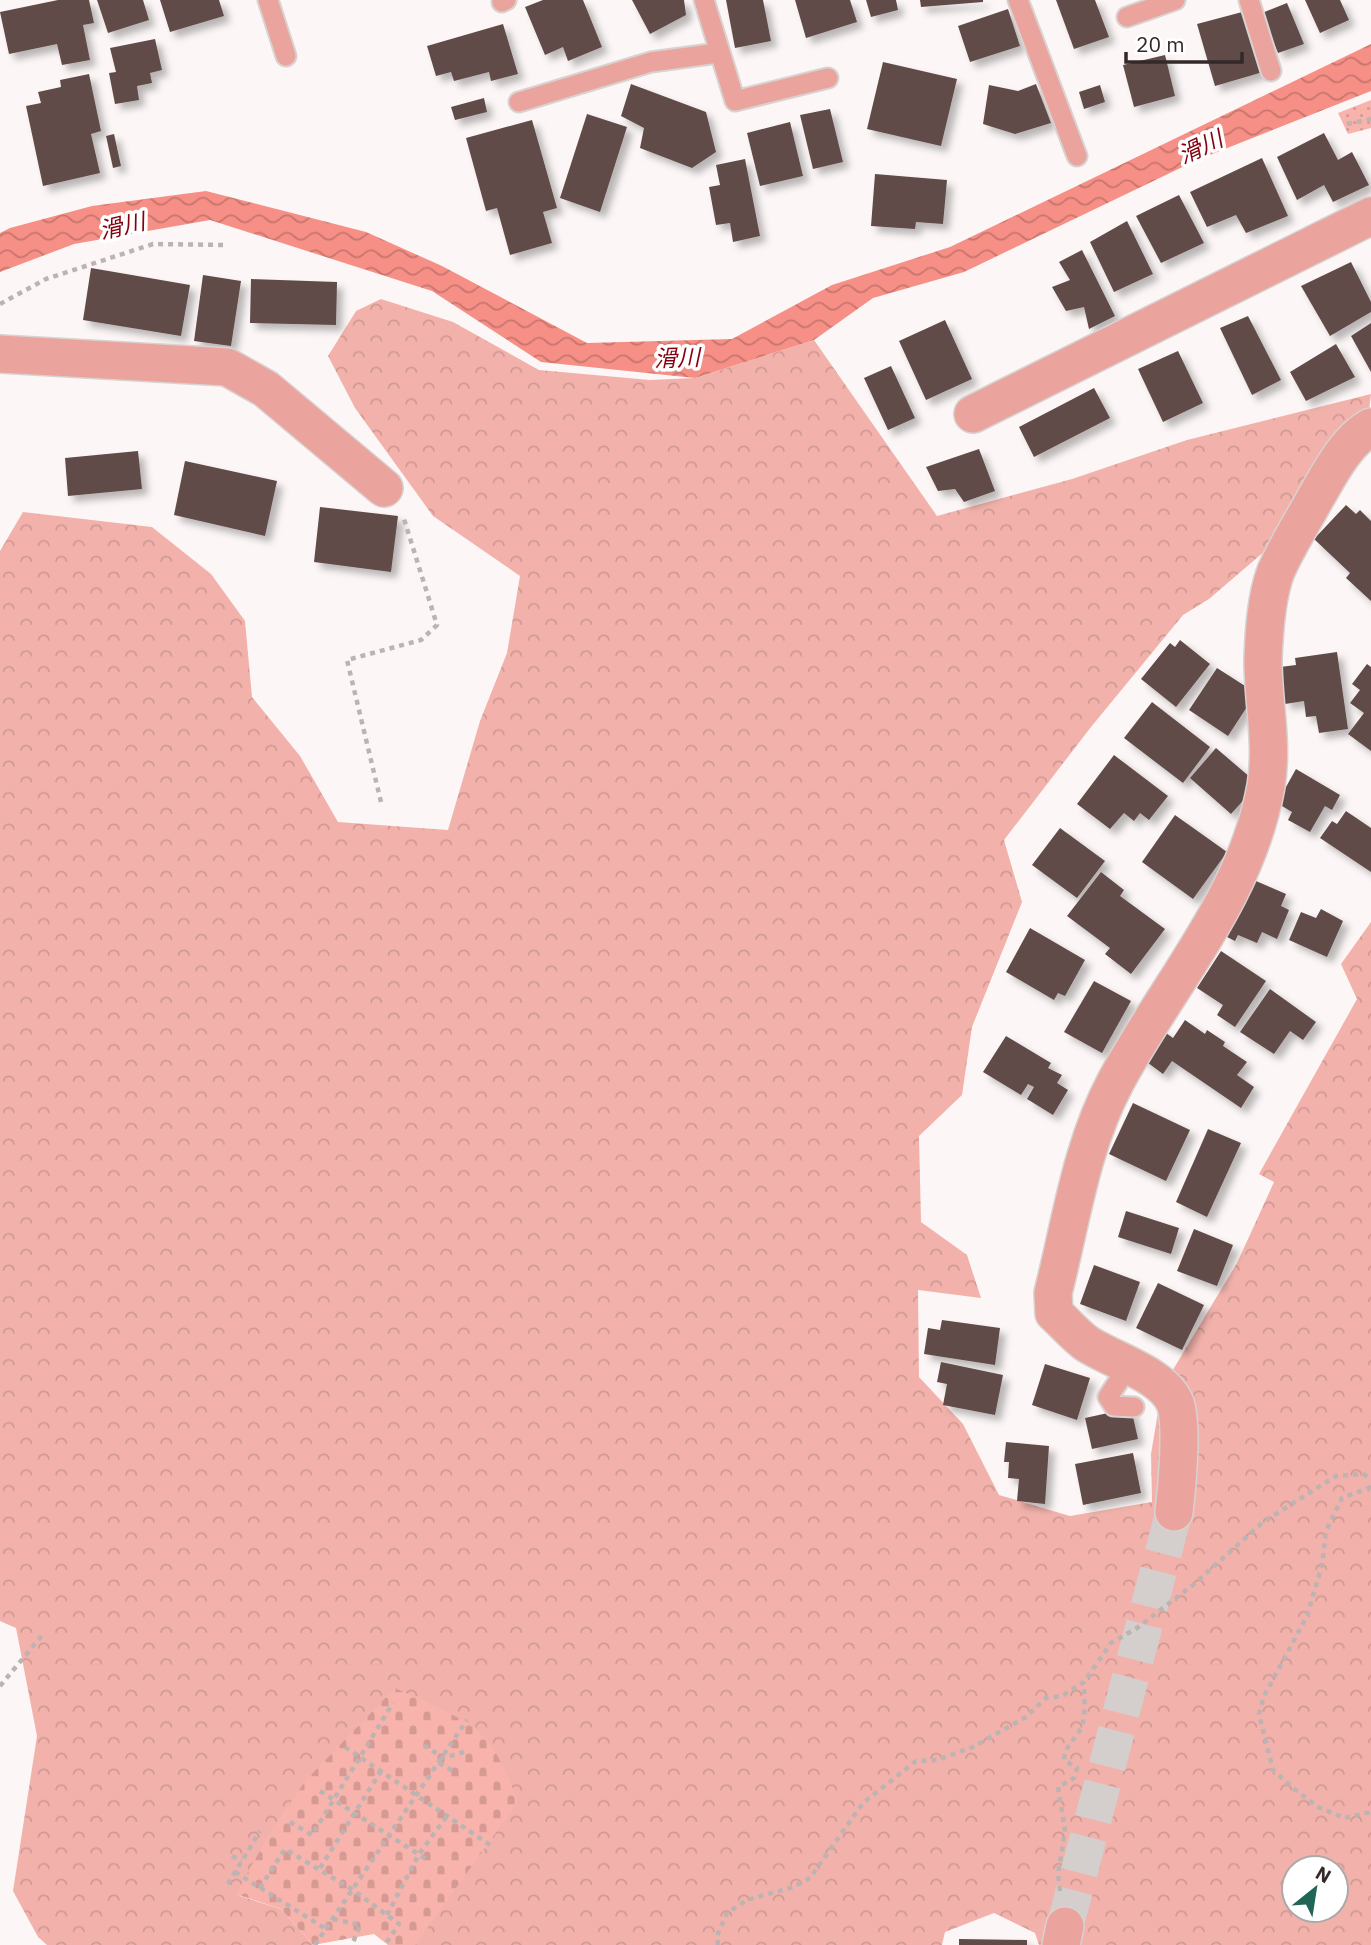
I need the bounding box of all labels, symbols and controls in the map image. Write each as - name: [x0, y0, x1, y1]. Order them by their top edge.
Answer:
- scale bar: [1126, 21, 1242, 65]
- text: 20 m: [1136, 30, 1185, 58]
- water label: 滑川: [1173, 121, 1230, 169]
- water label: 滑川: [96, 205, 151, 245]
- water label: 滑川: [653, 341, 704, 373]
- north arrow: [1280, 1854, 1350, 1924]
- text: N: [1312, 1860, 1335, 1888]

